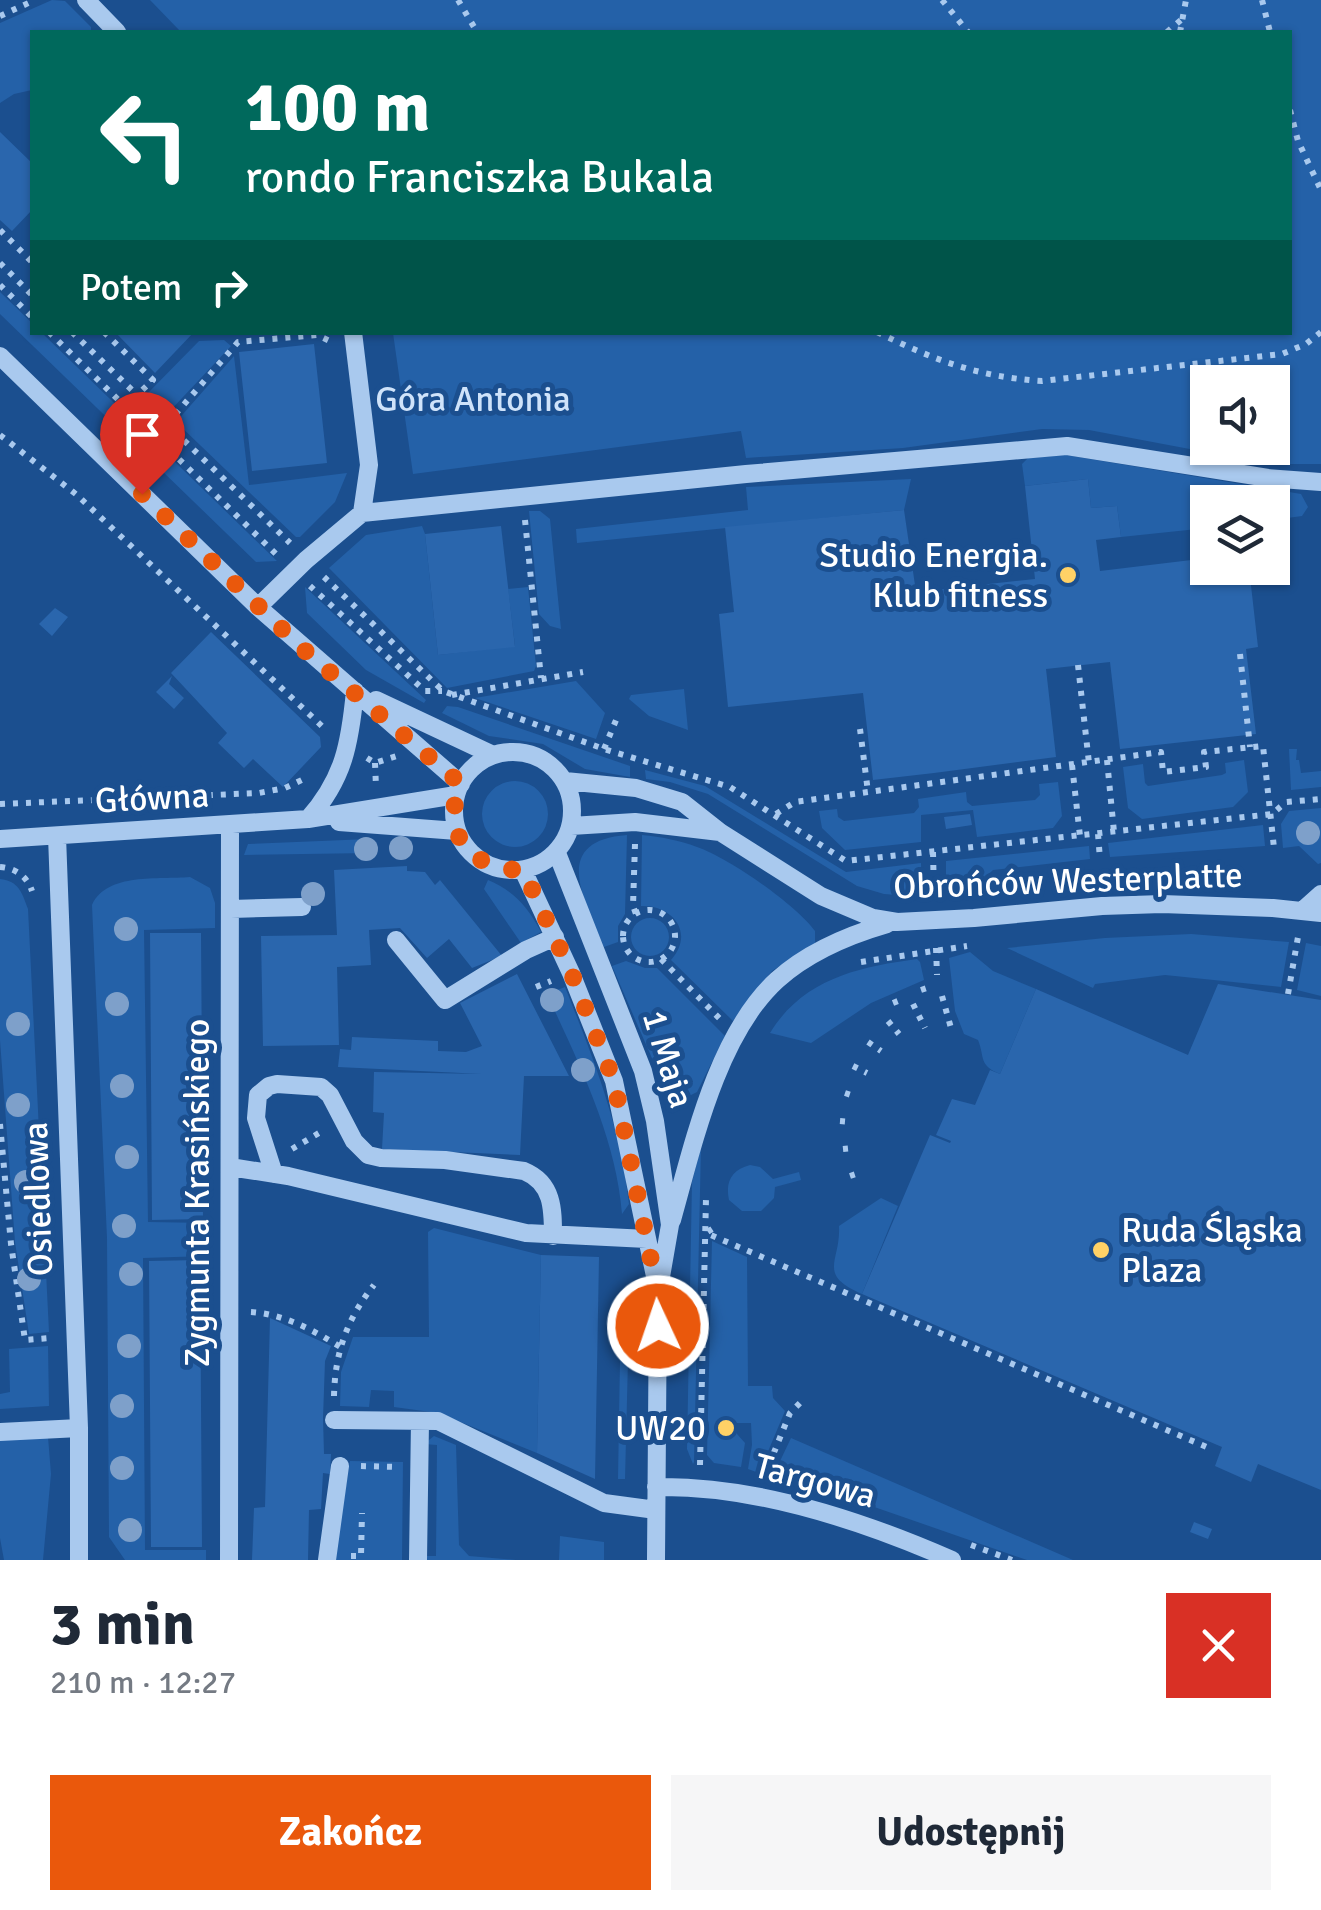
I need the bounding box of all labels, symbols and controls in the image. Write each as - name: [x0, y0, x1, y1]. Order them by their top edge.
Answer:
- text: 100 m: [245, 64, 430, 150]
- icon: left: [80, 70, 210, 200]
- text: rondo Franciszka Bukala: [245, 150, 714, 205]
- icon: right: [202, 260, 257, 315]
- text: Potem: [80, 264, 182, 311]
- map controls: [1190, 365, 1290, 585]
- button: sound: [1190, 365, 1290, 465]
- park label: Góra Antonia: [375, 378, 571, 421]
- pin: [100, 392, 185, 495]
- icon: arrive: [115, 407, 170, 462]
- button: layers: [1190, 485, 1290, 585]
- place label: Studio Energia. Klub fitness: [820, 534, 1048, 617]
- marker: Studio Energia. Klub fitness: [1057, 564, 1079, 586]
- street label: Główna: [94, 774, 210, 822]
- street label: Obrońców Westerplatte: [893, 853, 1243, 909]
- street label: 1 Maja: [633, 1005, 703, 1113]
- street label: Zygmunta Krasińskiego: [176, 1019, 219, 1367]
- street label: Osiedlowa: [14, 1121, 62, 1277]
- place label: Ruda Śląska Plaza: [1121, 1209, 1303, 1292]
- marker: Ruda Śląska Plaza: [1090, 1239, 1112, 1261]
- position arrow: [606, 1274, 710, 1378]
- place label: UW20: [615, 1407, 706, 1450]
- marker: UW20: [715, 1417, 737, 1439]
- street label: Targowa: [750, 1444, 880, 1518]
- text: 3 min: [50, 1588, 195, 1662]
- button: close: [1166, 1593, 1271, 1698]
- text: 210 m · 12:27: [50, 1663, 236, 1702]
- button: Zakończ: [50, 1775, 651, 1890]
- button: Udostępnij: [671, 1775, 1271, 1890]

